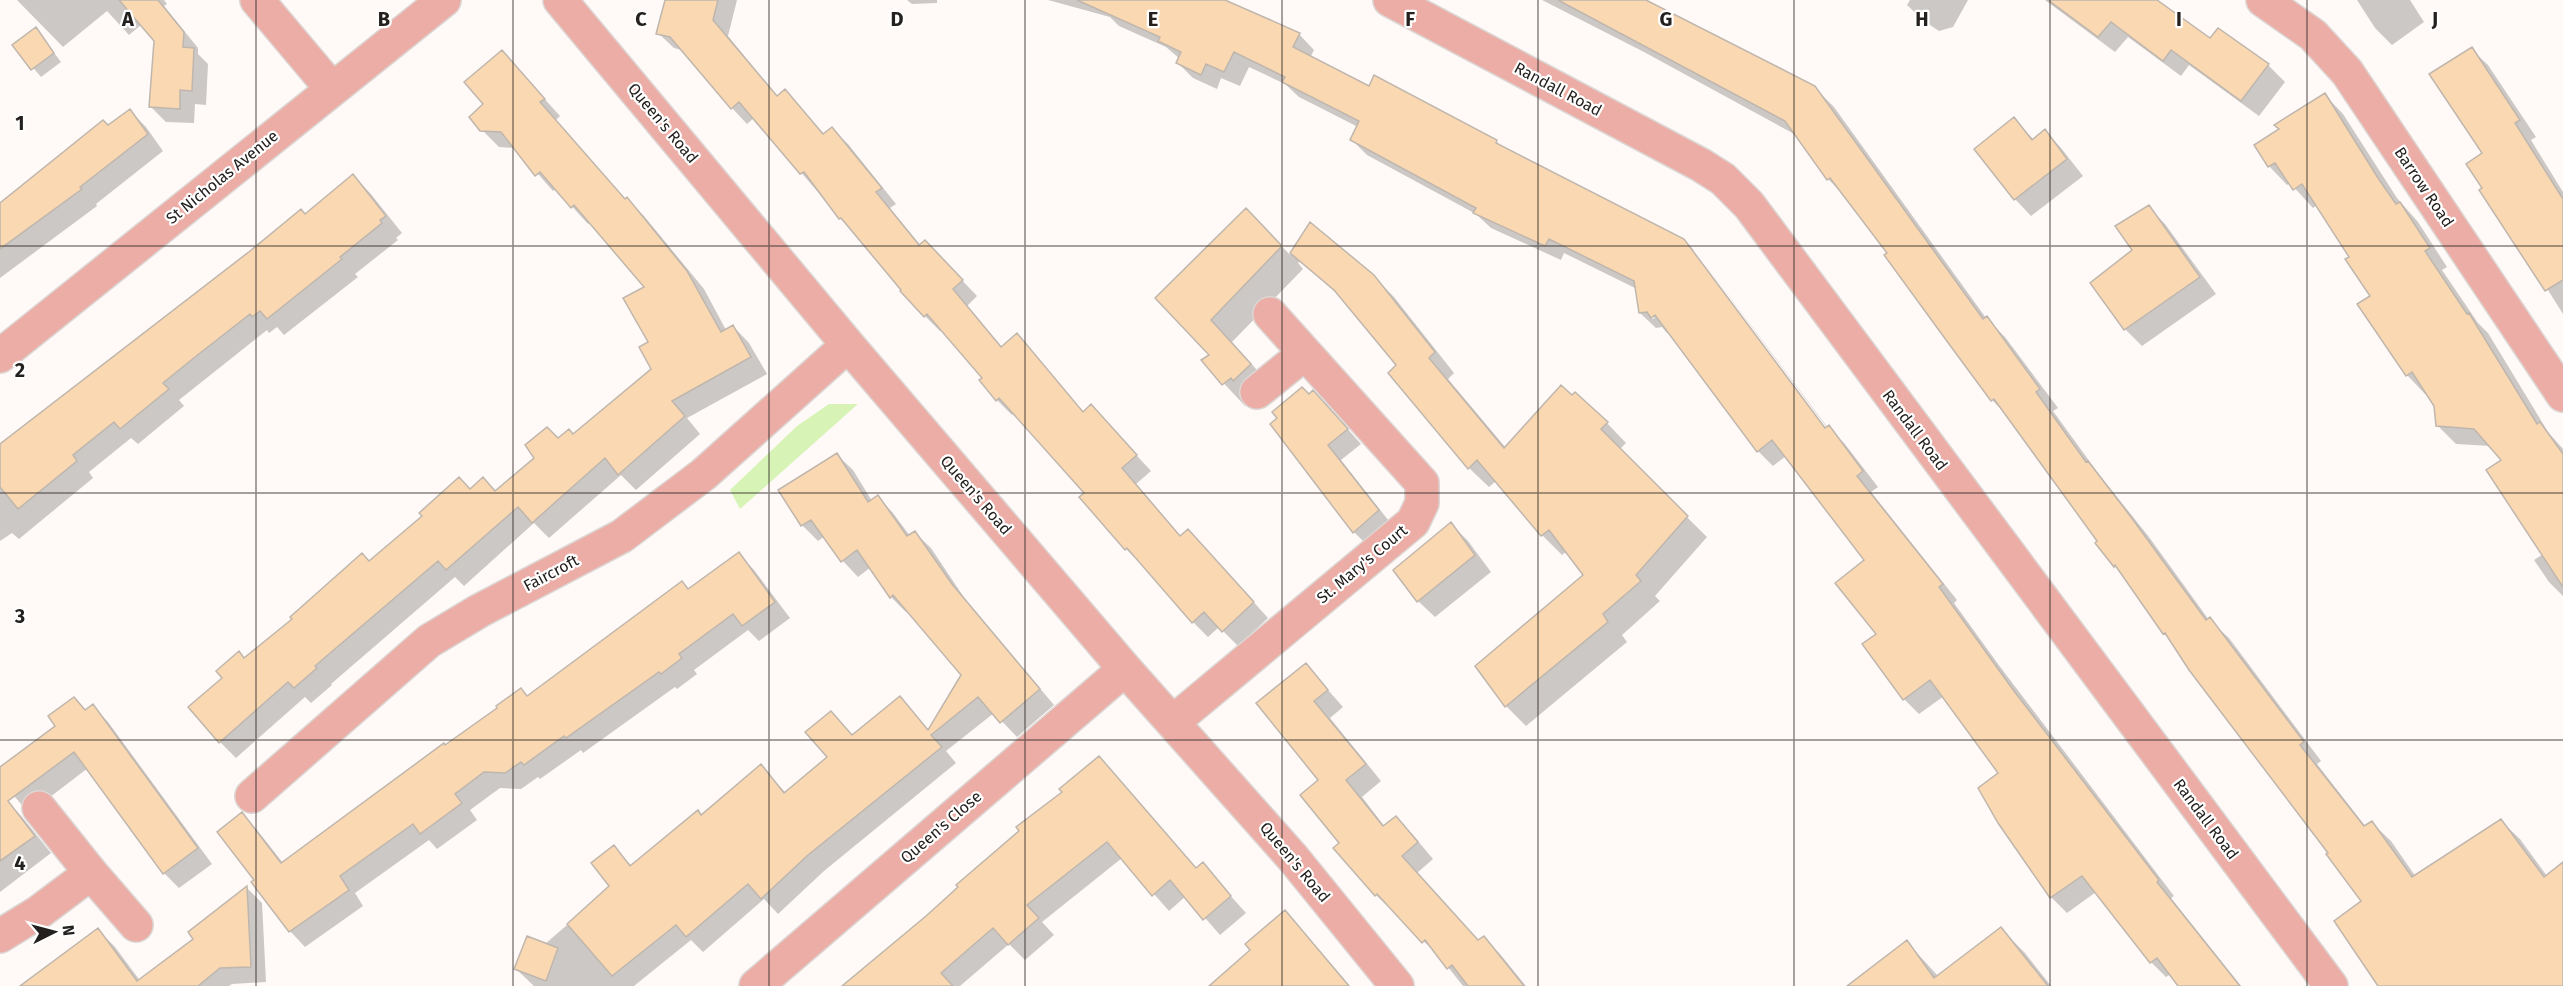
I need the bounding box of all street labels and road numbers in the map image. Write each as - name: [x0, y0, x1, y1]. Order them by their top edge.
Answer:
- street label: Randall Road: [1511, 58, 1605, 120]
- street label: Queen's Road: [624, 79, 702, 167]
- street label: St Nicholas Avenue: [162, 126, 282, 228]
- street label: Barrow Road: [2390, 143, 2458, 231]
- street label: Randall Road: [1878, 386, 1952, 474]
- street label: Queen's Road: [936, 451, 1016, 539]
- street label: St. Mary's Court: [1313, 521, 1411, 607]
- street label: Faircroft: [520, 551, 582, 595]
- street label: Randall Road: [2169, 775, 2243, 863]
- street label: Queen's Close: [897, 787, 985, 867]
- street label: Queen's Road: [1256, 818, 1334, 906]

